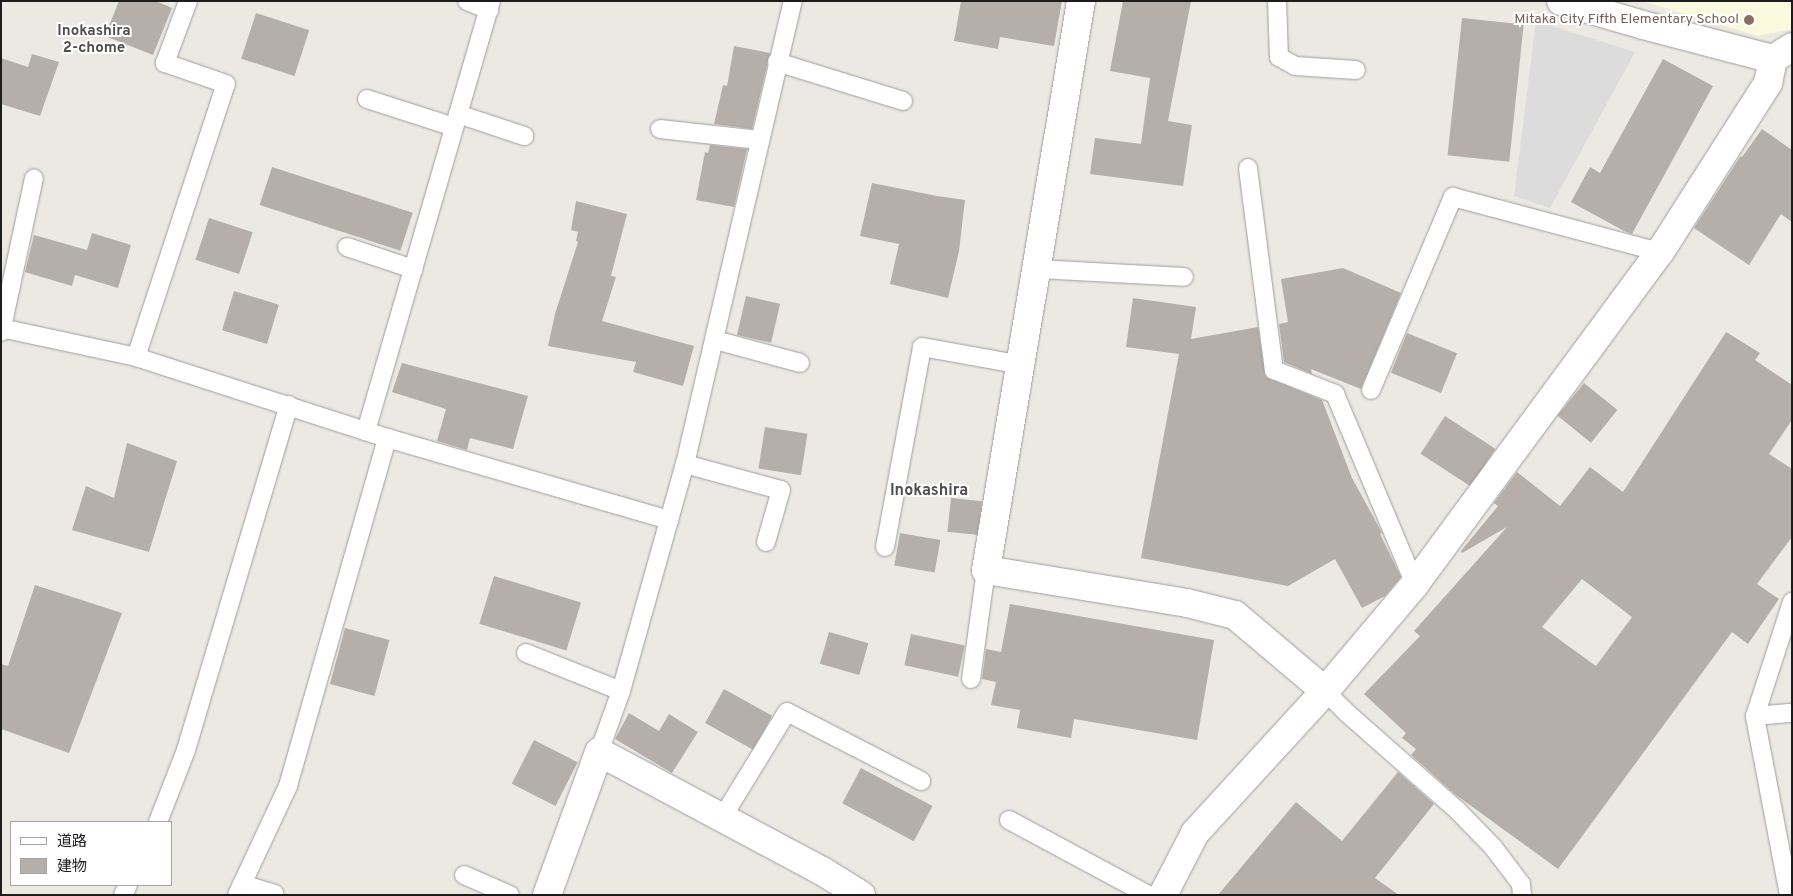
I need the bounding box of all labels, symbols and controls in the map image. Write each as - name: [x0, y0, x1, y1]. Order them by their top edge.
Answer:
- place label: Mitaka City Fifth Elementary School: [1514, 12, 1739, 28]
- marker: Mitaka City Fifth Elementary School: [1743, 14, 1755, 26]
- district label: Inokashira 2-chome: [57, 22, 131, 57]
- district label: Inokashira: [890, 481, 968, 501]
- legend: [10, 821, 172, 886]
- text: 道路: [57, 833, 87, 852]
- text: 建物: [57, 858, 87, 877]

